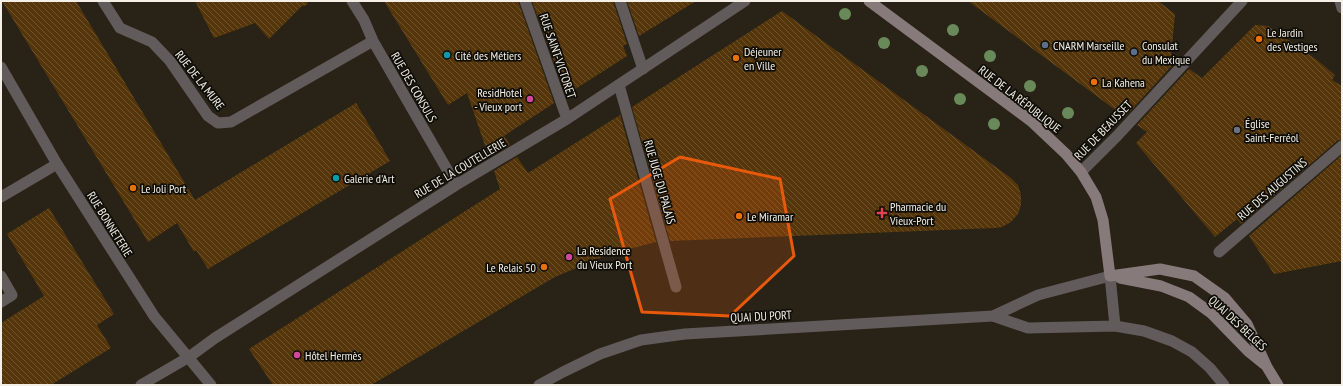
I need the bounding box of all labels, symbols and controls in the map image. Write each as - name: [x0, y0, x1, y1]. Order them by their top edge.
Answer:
- street label: RUE SAINT-VICTORET: [536, 12, 580, 101]
- place label: Le Jardin des Vestiges: [1267, 25, 1318, 54]
- marker: Le Jardin des Vestiges: [1254, 34, 1264, 44]
- place label: CNARM Marseille: [1053, 38, 1125, 53]
- place label: Consulat du Mexique: [1142, 38, 1190, 67]
- marker: CNARM Marseille: [1040, 40, 1050, 50]
- place label: Déjeuner en Ville: [744, 44, 782, 73]
- street label: RUE DE LA MURE: [172, 47, 228, 113]
- marker: Consulat du Mexique: [1129, 47, 1139, 57]
- place label: Cité des Métiers: [455, 48, 521, 63]
- street label: RUE DES CONSULS: [388, 49, 440, 125]
- marker: Cité des Métiers: [442, 50, 452, 60]
- marker: Déjeuner en Ville: [731, 53, 741, 63]
- street label: RUE DE LA RÉPUBLIQUE: [976, 62, 1064, 136]
- place label: La Kahena: [1102, 75, 1145, 90]
- marker: La Kahena: [1089, 77, 1099, 87]
- place label: ResidHotel - Vieux port: [474, 85, 523, 114]
- marker: ResidHotel - Vieux port: [525, 94, 535, 104]
- street label: RUE DE BEAUSSET: [1071, 97, 1136, 163]
- place label: Église Saint-Ferréol: [1245, 116, 1299, 145]
- marker: Église Saint-Ferréol: [1232, 125, 1242, 135]
- street label: RUE DE LA COUTELLERIE: [412, 135, 508, 201]
- street label: RUE JUGE DU PALAIS: [641, 138, 679, 226]
- street label: RUE DES AUGUSTINS: [1234, 155, 1310, 223]
- place label: Galerie d'Art: [344, 171, 395, 186]
- marker: Galerie d'Art: [331, 173, 341, 183]
- place label: Le Joli Port: [141, 181, 187, 196]
- marker: Le Joli Port: [128, 183, 138, 193]
- street label: RUE BONNETERIE: [84, 189, 136, 259]
- place label: Pharmacie du Vieux-Port: [889, 199, 946, 228]
- marker: Pharmacie du Vieux-Port: [877, 208, 887, 218]
- place label: Le Miramar: [747, 209, 794, 224]
- marker: Le Miramar: [734, 211, 744, 221]
- place label: La Residence du Vieux Port: [577, 243, 633, 272]
- marker: La Residence du Vieux Port: [564, 252, 574, 262]
- place label: Le Relais 50: [486, 260, 536, 275]
- marker: Le Relais 50: [539, 262, 549, 272]
- street label: QUAI DES BELGES: [1206, 292, 1270, 354]
- street label: QUAI DU PORT: [730, 307, 793, 325]
- place label: Hôtel Hermès: [305, 348, 362, 363]
- marker: Hôtel Hermès: [292, 350, 302, 360]

